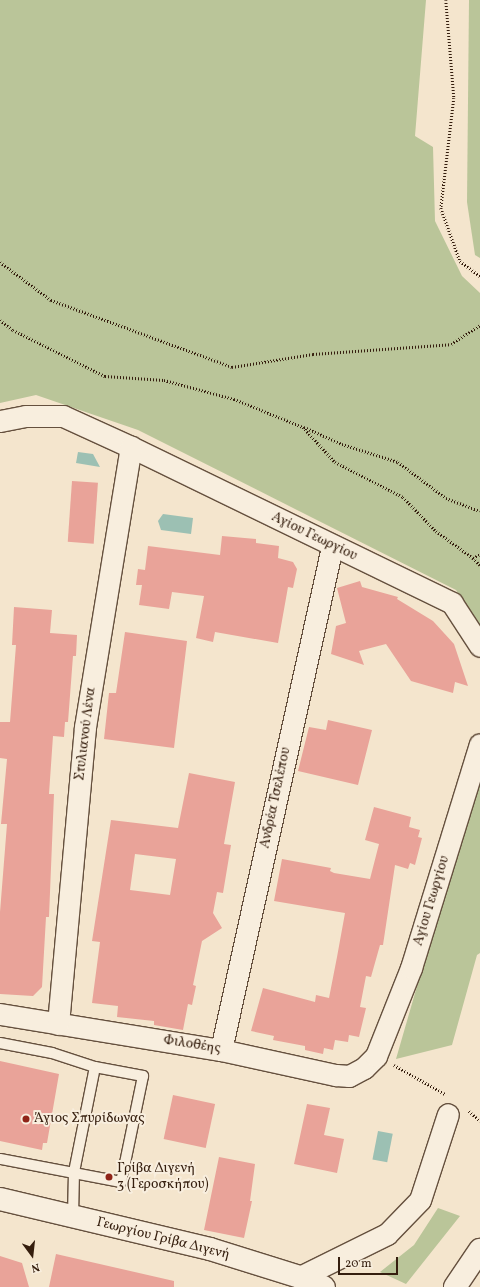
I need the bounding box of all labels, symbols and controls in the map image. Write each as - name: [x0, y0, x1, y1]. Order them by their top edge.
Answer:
- street label: Αγίου Γεωργίου: [268, 509, 360, 565]
- street label: Στυλιανού Λένα: [72, 686, 100, 782]
- street label: Ανδρέα Τσελέπου: [257, 746, 295, 850]
- street label: Αγίου Γεωργίου: [410, 854, 454, 948]
- street label: Φιλοθέης: [162, 1032, 222, 1058]
- place label: Άγιος Σπυρίδωνας: [34, 1111, 144, 1127]
- marker: Άγιος Σπυρίδωνας: [21, 1114, 31, 1124]
- place label: Γρίβα Διγενή 3 (Γεροσκήπου): [117, 1161, 209, 1194]
- marker: Γρίβα Διγενή 3 (Γεροσκήπου): [104, 1172, 114, 1182]
- street label: Γεωργίου Γρίβα Διγενή: [95, 1214, 231, 1264]
- north arrow: [12, 1235, 52, 1275]
- scale bar: [340, 1249, 400, 1275]
- text: 20 m: [345, 1256, 372, 1272]
- text: N: [29, 1259, 41, 1275]

